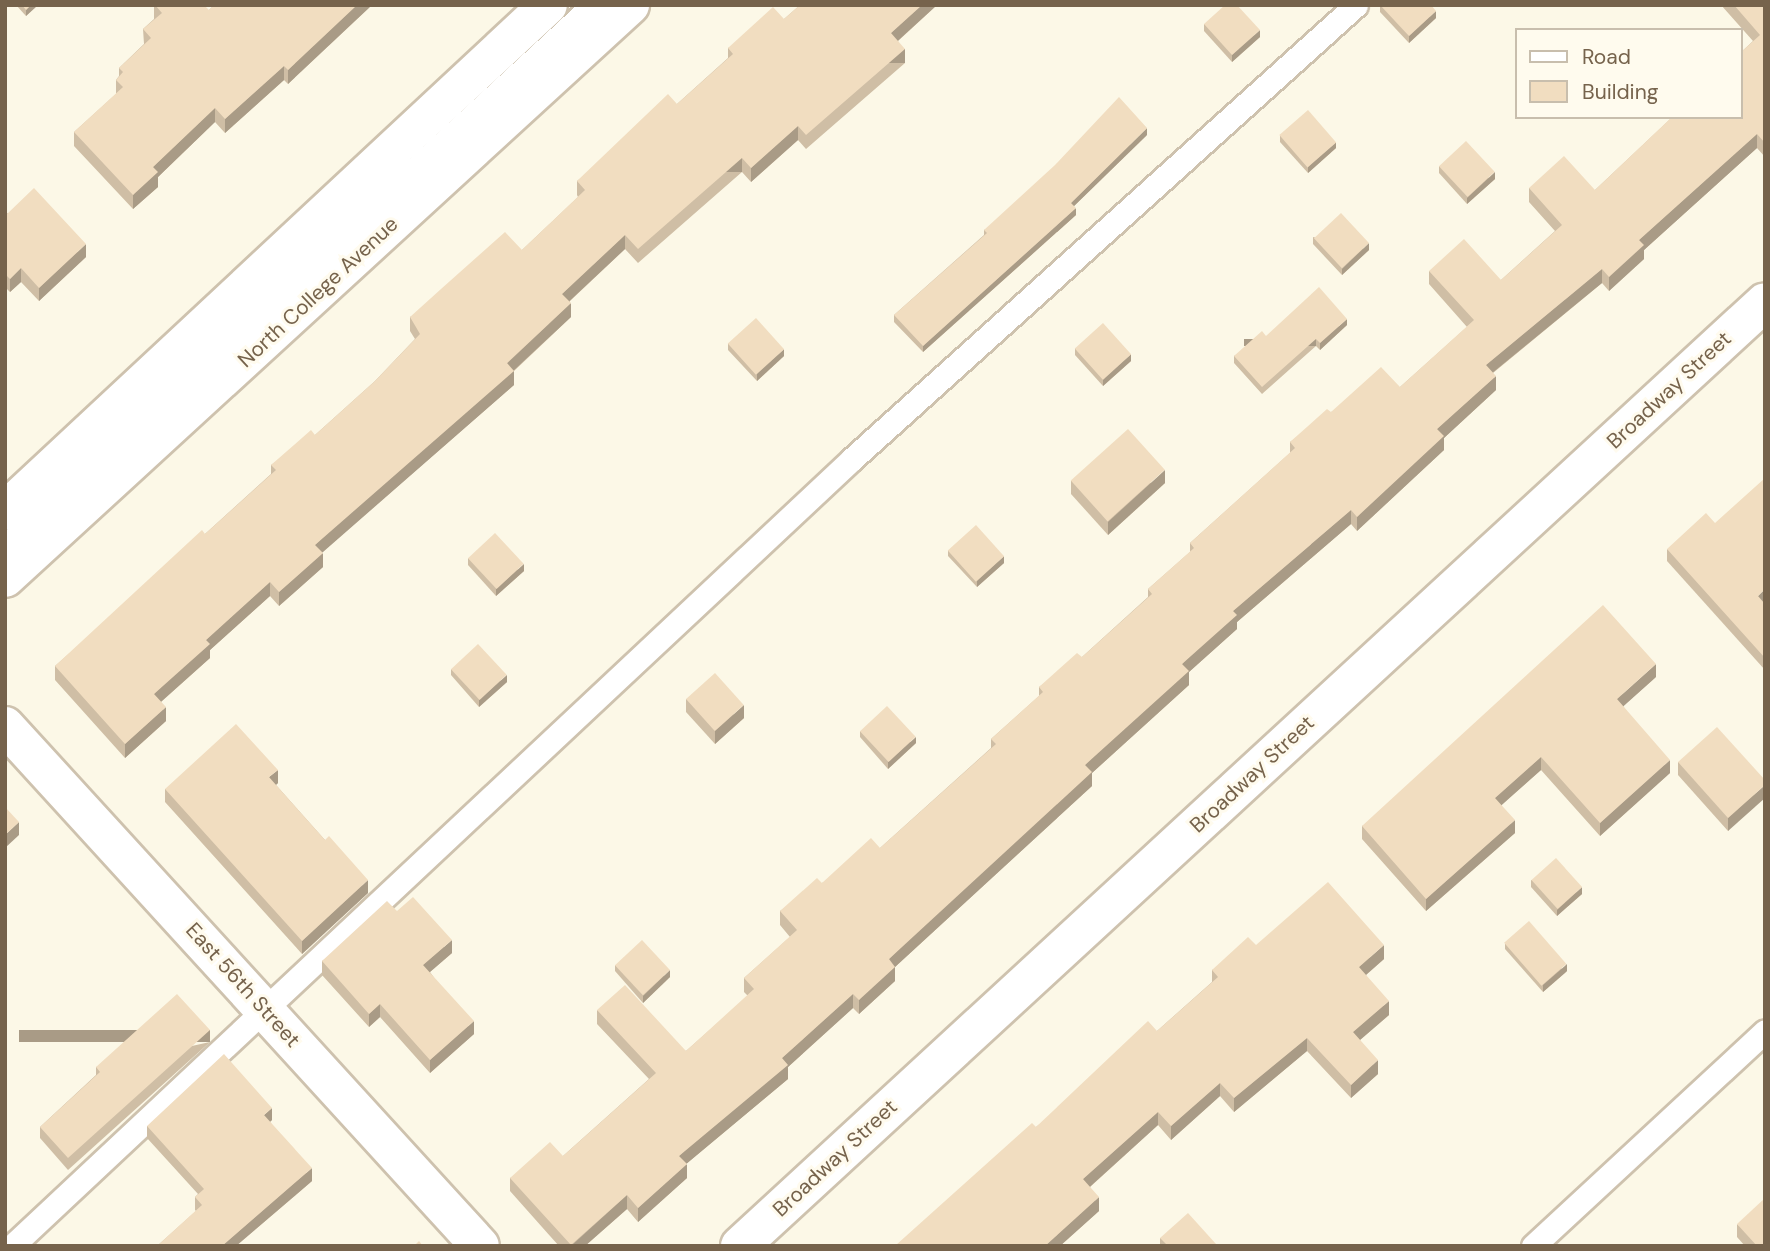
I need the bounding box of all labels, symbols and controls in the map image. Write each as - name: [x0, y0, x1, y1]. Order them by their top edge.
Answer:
- legend: [1514, 28, 1742, 119]
- text: Road: [1582, 43, 1631, 71]
- text: Building: [1582, 78, 1658, 106]
- street label: North College Avenue: [233, 211, 403, 373]
- street label: Broadway Street: [1602, 326, 1736, 454]
- street label: Broadway Street: [1185, 710, 1319, 838]
- street label: East 56th Street: [181, 918, 305, 1052]
- street label: Broadway Street: [768, 1094, 902, 1222]

